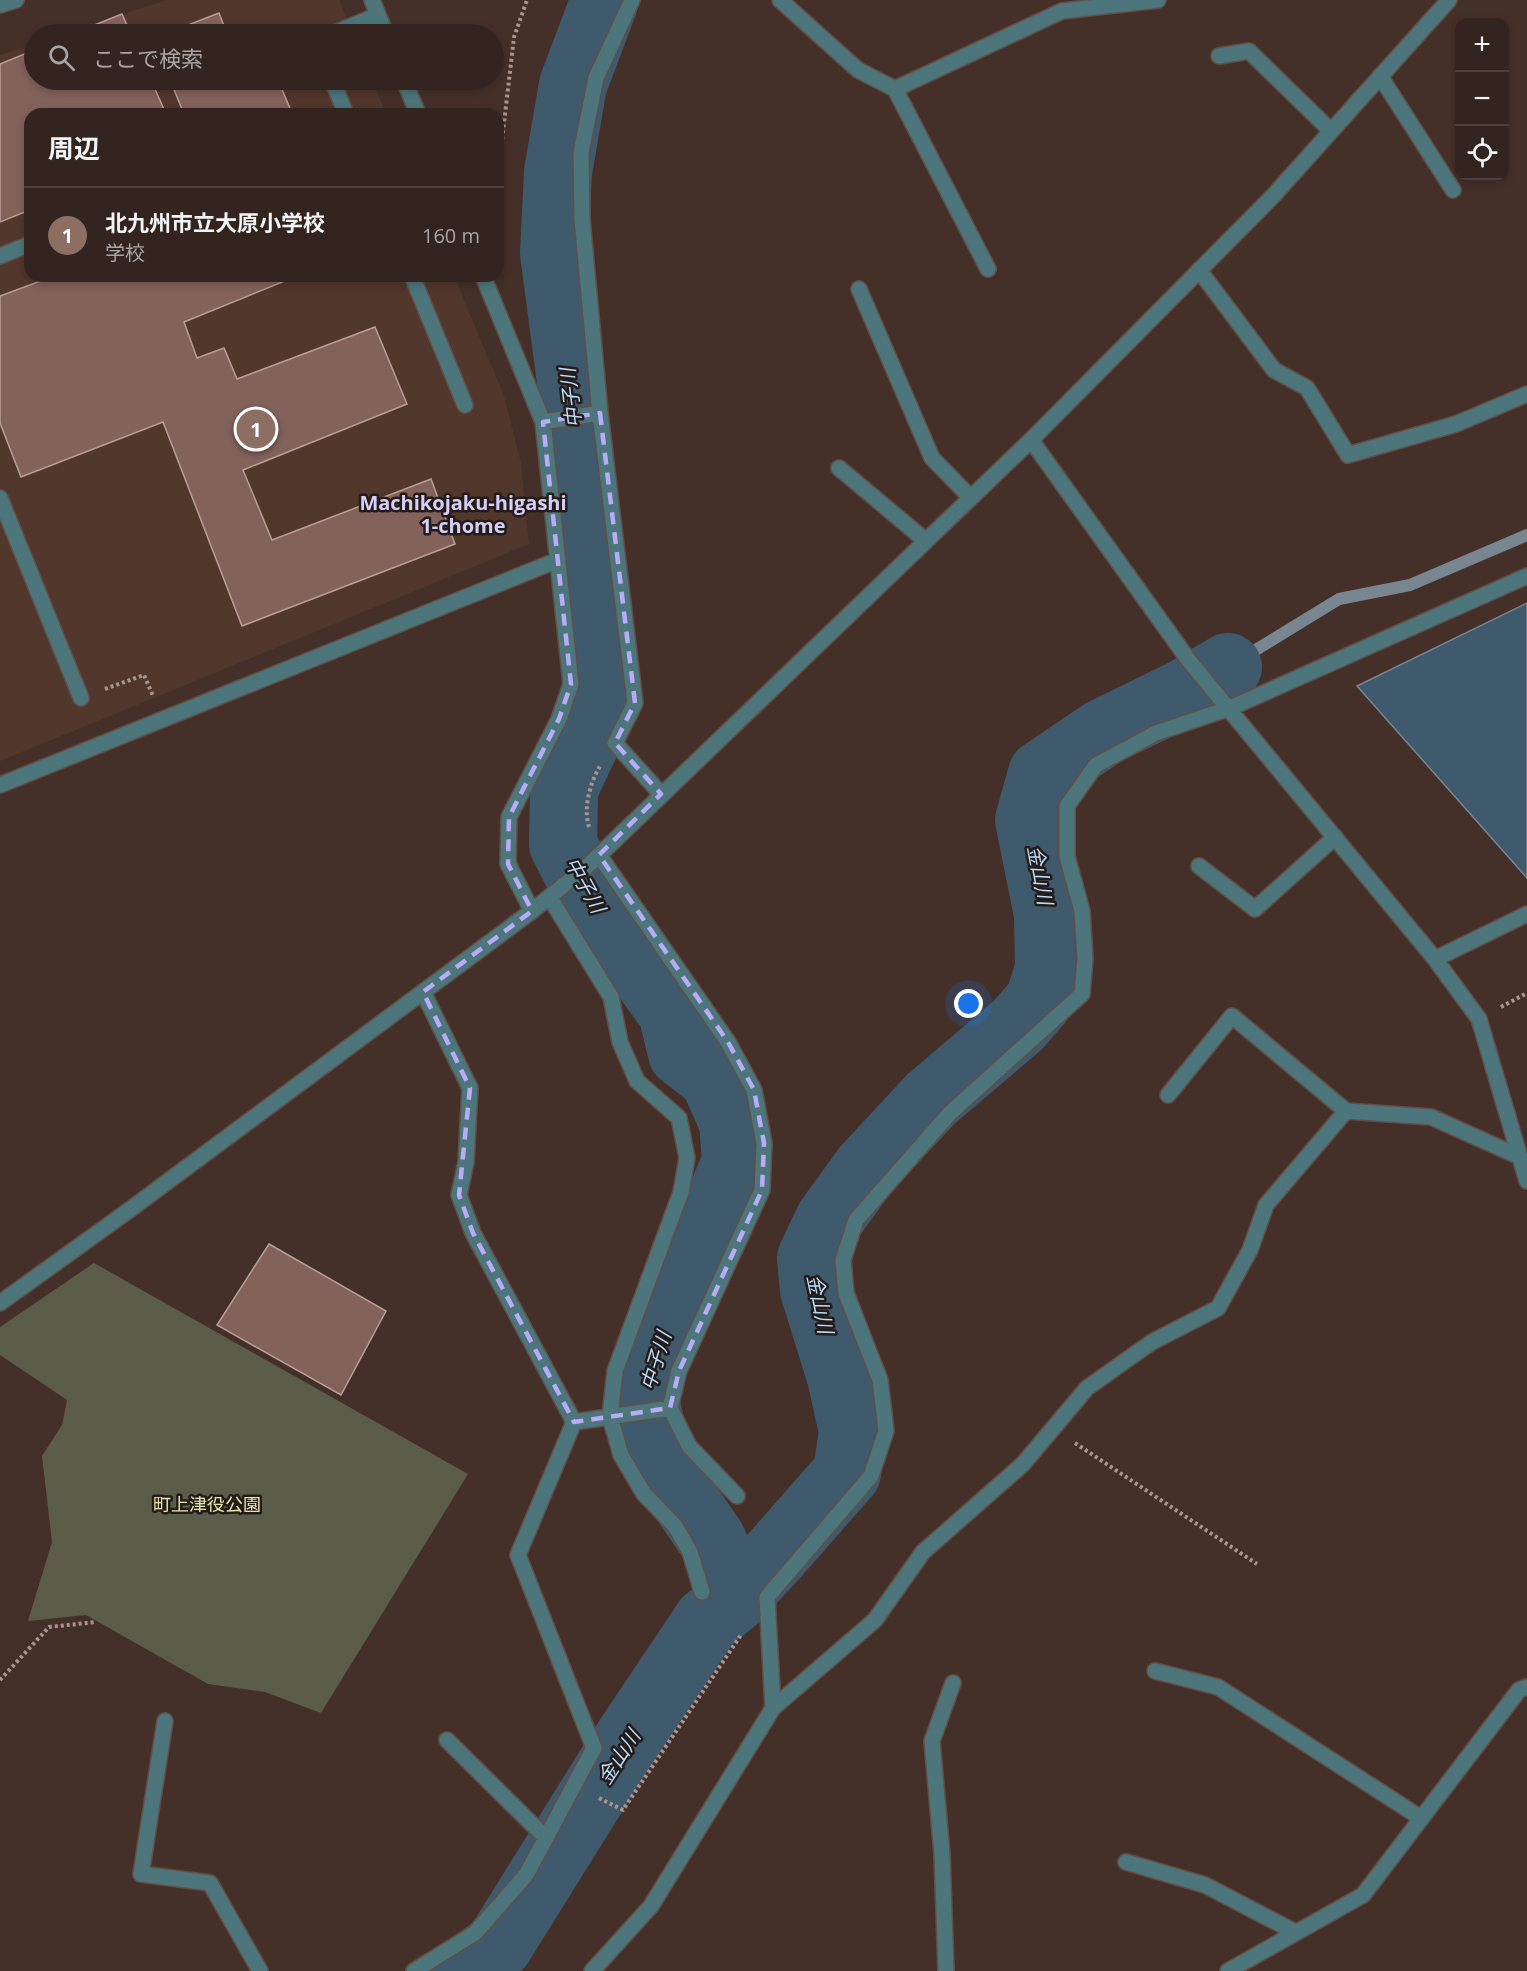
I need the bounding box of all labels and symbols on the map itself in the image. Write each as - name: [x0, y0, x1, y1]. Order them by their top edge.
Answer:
- water label: 中子川: [553, 365, 588, 429]
- pin: 1: [236, 406, 276, 452]
- district label: Machikojaku-higashi 1-chome: [359, 489, 567, 539]
- water label: 金山川: [1022, 843, 1060, 909]
- water label: 中子川: [559, 852, 613, 919]
- your location: [954, 989, 983, 1018]
- water label: 金山川: [801, 1272, 840, 1338]
- water label: 中子川: [634, 1326, 678, 1393]
- park label: 町上津役公園: [153, 1492, 261, 1516]
- water label: 金山川: [591, 1723, 647, 1789]

